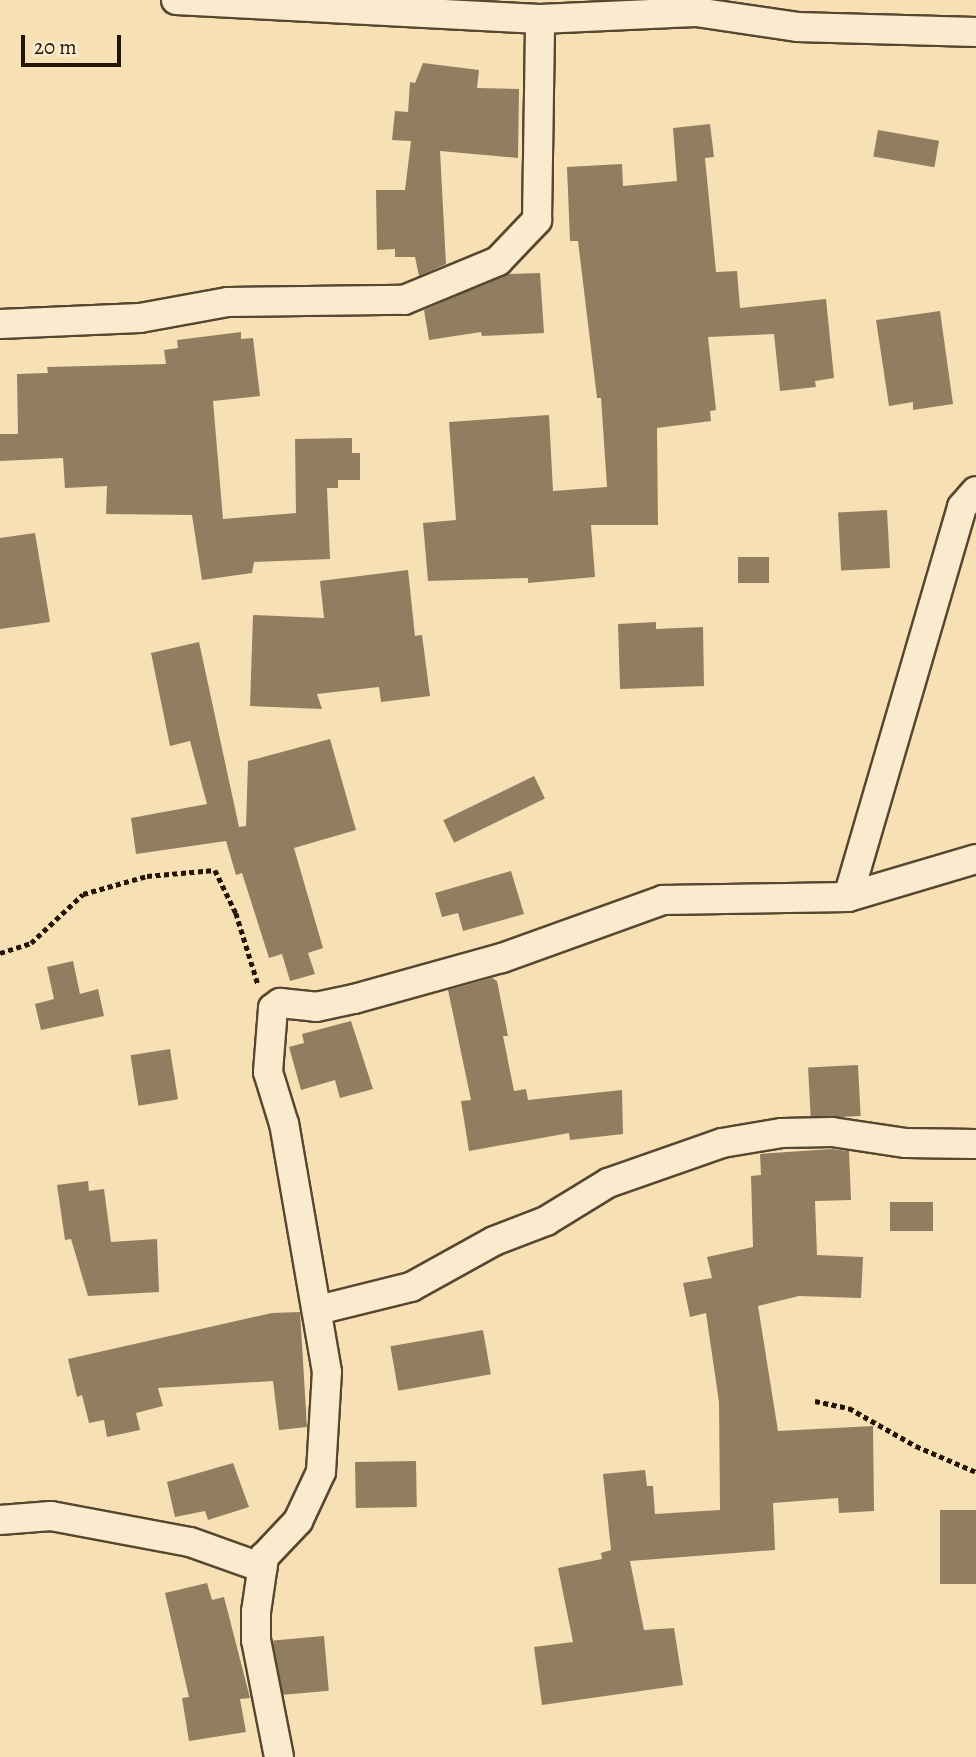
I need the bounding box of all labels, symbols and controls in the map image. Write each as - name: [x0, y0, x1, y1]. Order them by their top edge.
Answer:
- scale bar: [24, 21, 124, 65]
- text: 20 m: [34, 33, 77, 61]

